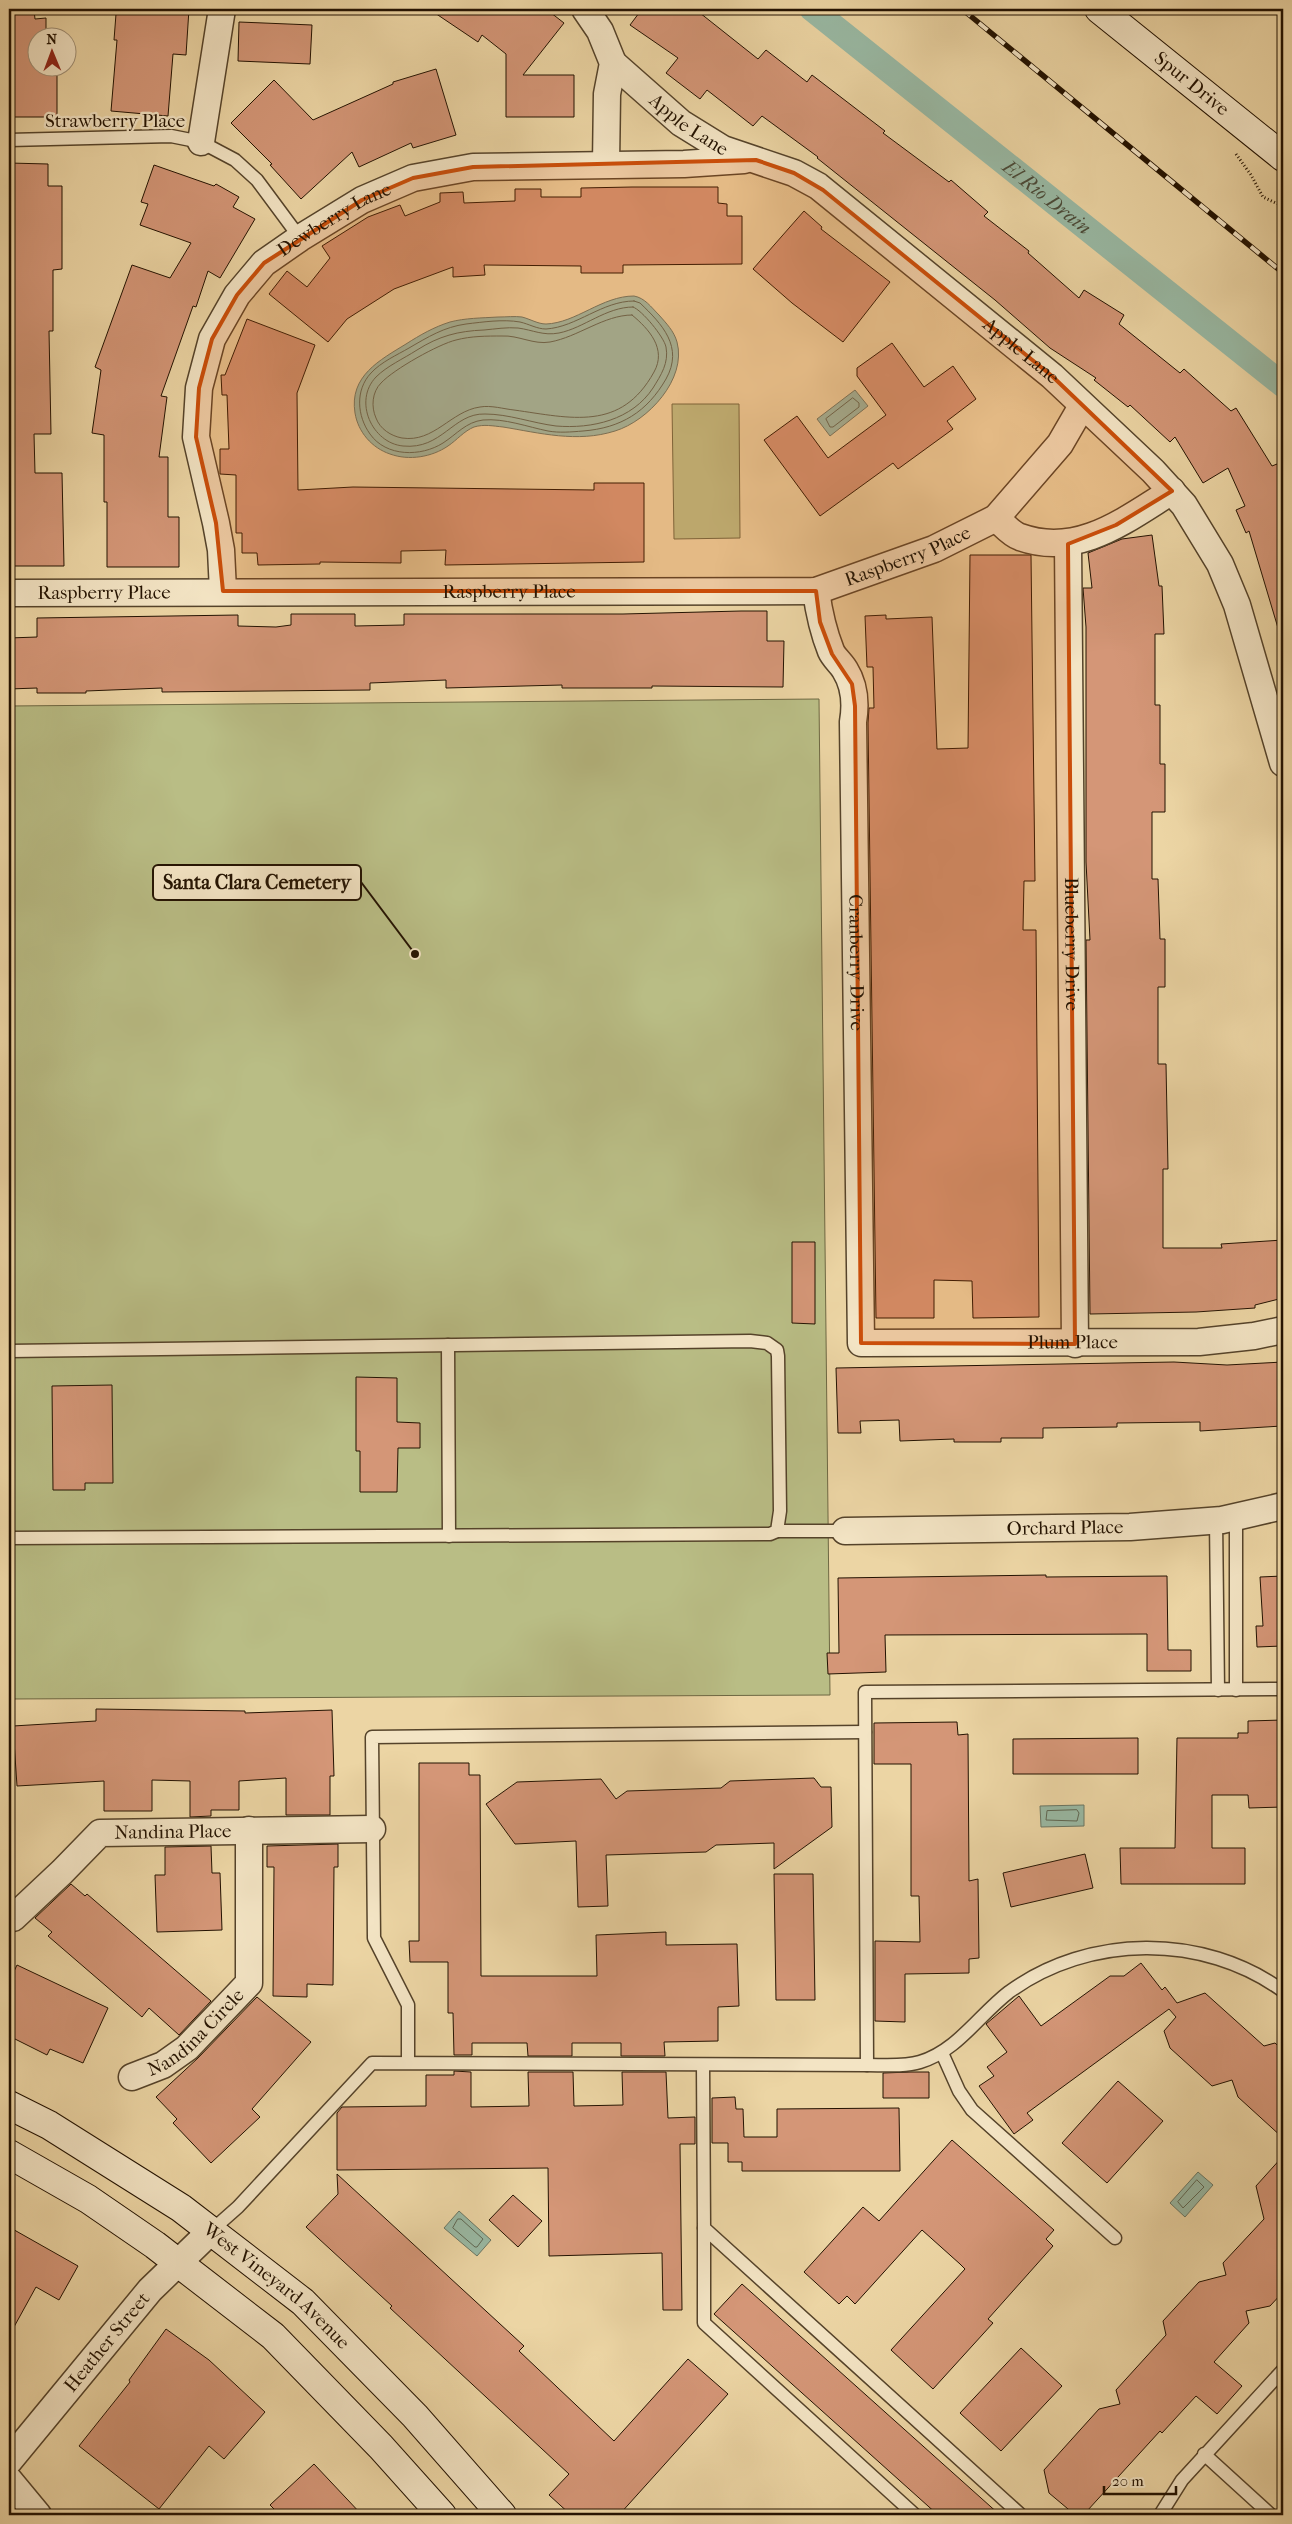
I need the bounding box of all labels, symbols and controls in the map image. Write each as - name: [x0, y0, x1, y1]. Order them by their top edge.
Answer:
- north arrow: [28, 28, 78, 78]
- text: N: [46, 31, 58, 48]
- street label: Spur Drive: [1150, 47, 1233, 120]
- street label: Apple Lane: [644, 88, 732, 160]
- street label: Strawberry Place: [45, 110, 185, 132]
- water label: El Rio Drain: [998, 154, 1096, 239]
- street label: Dewberry Lane: [273, 178, 394, 261]
- street label: Apple Lane: [978, 313, 1064, 388]
- street label: Raspberry Place: [842, 522, 974, 591]
- street label: Raspberry Place: [442, 581, 576, 603]
- street label: Raspberry Place: [37, 582, 171, 604]
- callout: Santa Clara Cemetery: [153, 865, 361, 900]
- text: Santa Clara Cemetery: [163, 871, 352, 894]
- street label: Blueberry Drive: [1060, 877, 1083, 1011]
- street label: Cranberry Drive: [844, 894, 868, 1031]
- street label: Plum Place: [1027, 1331, 1118, 1354]
- street label: Orchard Place: [1007, 1516, 1123, 1540]
- street label: Nandina Place: [114, 1820, 231, 1844]
- street label: Nandina Circle: [144, 1984, 249, 2081]
- street label: West Vineyard Avenue: [198, 2217, 354, 2354]
- street label: Heather Street: [60, 2288, 154, 2396]
- scale bar: [1104, 2464, 1177, 2496]
- text: 20 m: [1112, 2472, 1144, 2490]

